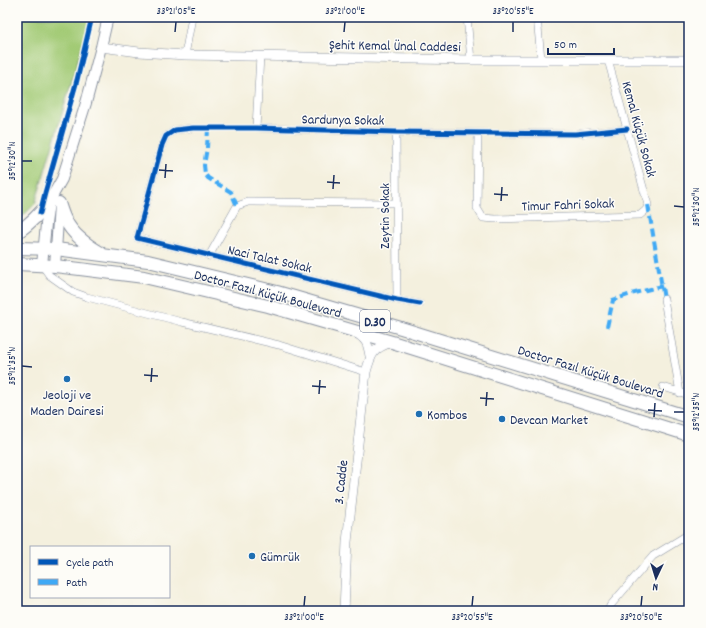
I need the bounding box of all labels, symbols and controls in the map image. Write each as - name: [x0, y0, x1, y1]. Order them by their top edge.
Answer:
- text: 33°21'05"E: [157, 5, 196, 19]
- text: 33°21'00"E: [325, 5, 365, 19]
- text: 33°20'55"E: [492, 5, 534, 19]
- scale bar: [548, 30, 614, 56]
- street label: Şehit Kemal Ünal Caddesi: [329, 36, 461, 58]
- text: 50 m: [554, 37, 577, 54]
- street label: Kemal Küçük Sokak: [616, 79, 661, 180]
- street label: Sardunya Sokak: [301, 110, 385, 132]
- text: 35°12'30"N: [6, 141, 20, 181]
- street label: Zeytin Sokak: [376, 183, 396, 249]
- text: 35°12'30"N: [690, 187, 704, 227]
- street label: Timur Fahri Sokak: [521, 194, 615, 218]
- street label: Naci Talat Sokak: [226, 241, 314, 279]
- street label: Doctor Fazıl Küçük Boulevard: [192, 266, 343, 324]
- road number: D.30: [360, 310, 390, 332]
- street label: Doctor Fazıl Küçük Boulevard: [515, 341, 666, 405]
- text: 35°12'35"N: [6, 347, 20, 385]
- marker: Jeoloji ve Maden Dairesi: [62, 374, 72, 384]
- place label: Jeoloji ve Maden Dairesi: [30, 386, 104, 422]
- text: 35°12'35"N: [690, 393, 704, 431]
- place label: Kombos: [427, 406, 468, 426]
- marker: Kombos: [414, 409, 424, 419]
- place label: Devcan Market: [510, 411, 588, 431]
- marker: Devcan Market: [497, 414, 507, 424]
- street label: 3. Cadde: [330, 459, 354, 505]
- legend: [30, 546, 170, 598]
- place label: Gümrük: [260, 548, 300, 568]
- marker: Gümrük: [247, 551, 257, 561]
- text: Cycle path: [66, 555, 114, 572]
- north arrow: [636, 558, 676, 598]
- text: Path: [66, 575, 87, 592]
- text: N: [652, 578, 659, 594]
- text: 33°21'00"E: [284, 611, 324, 625]
- text: 33°20'55"E: [451, 611, 493, 625]
- text: 33°20'50"E: [620, 611, 662, 625]

